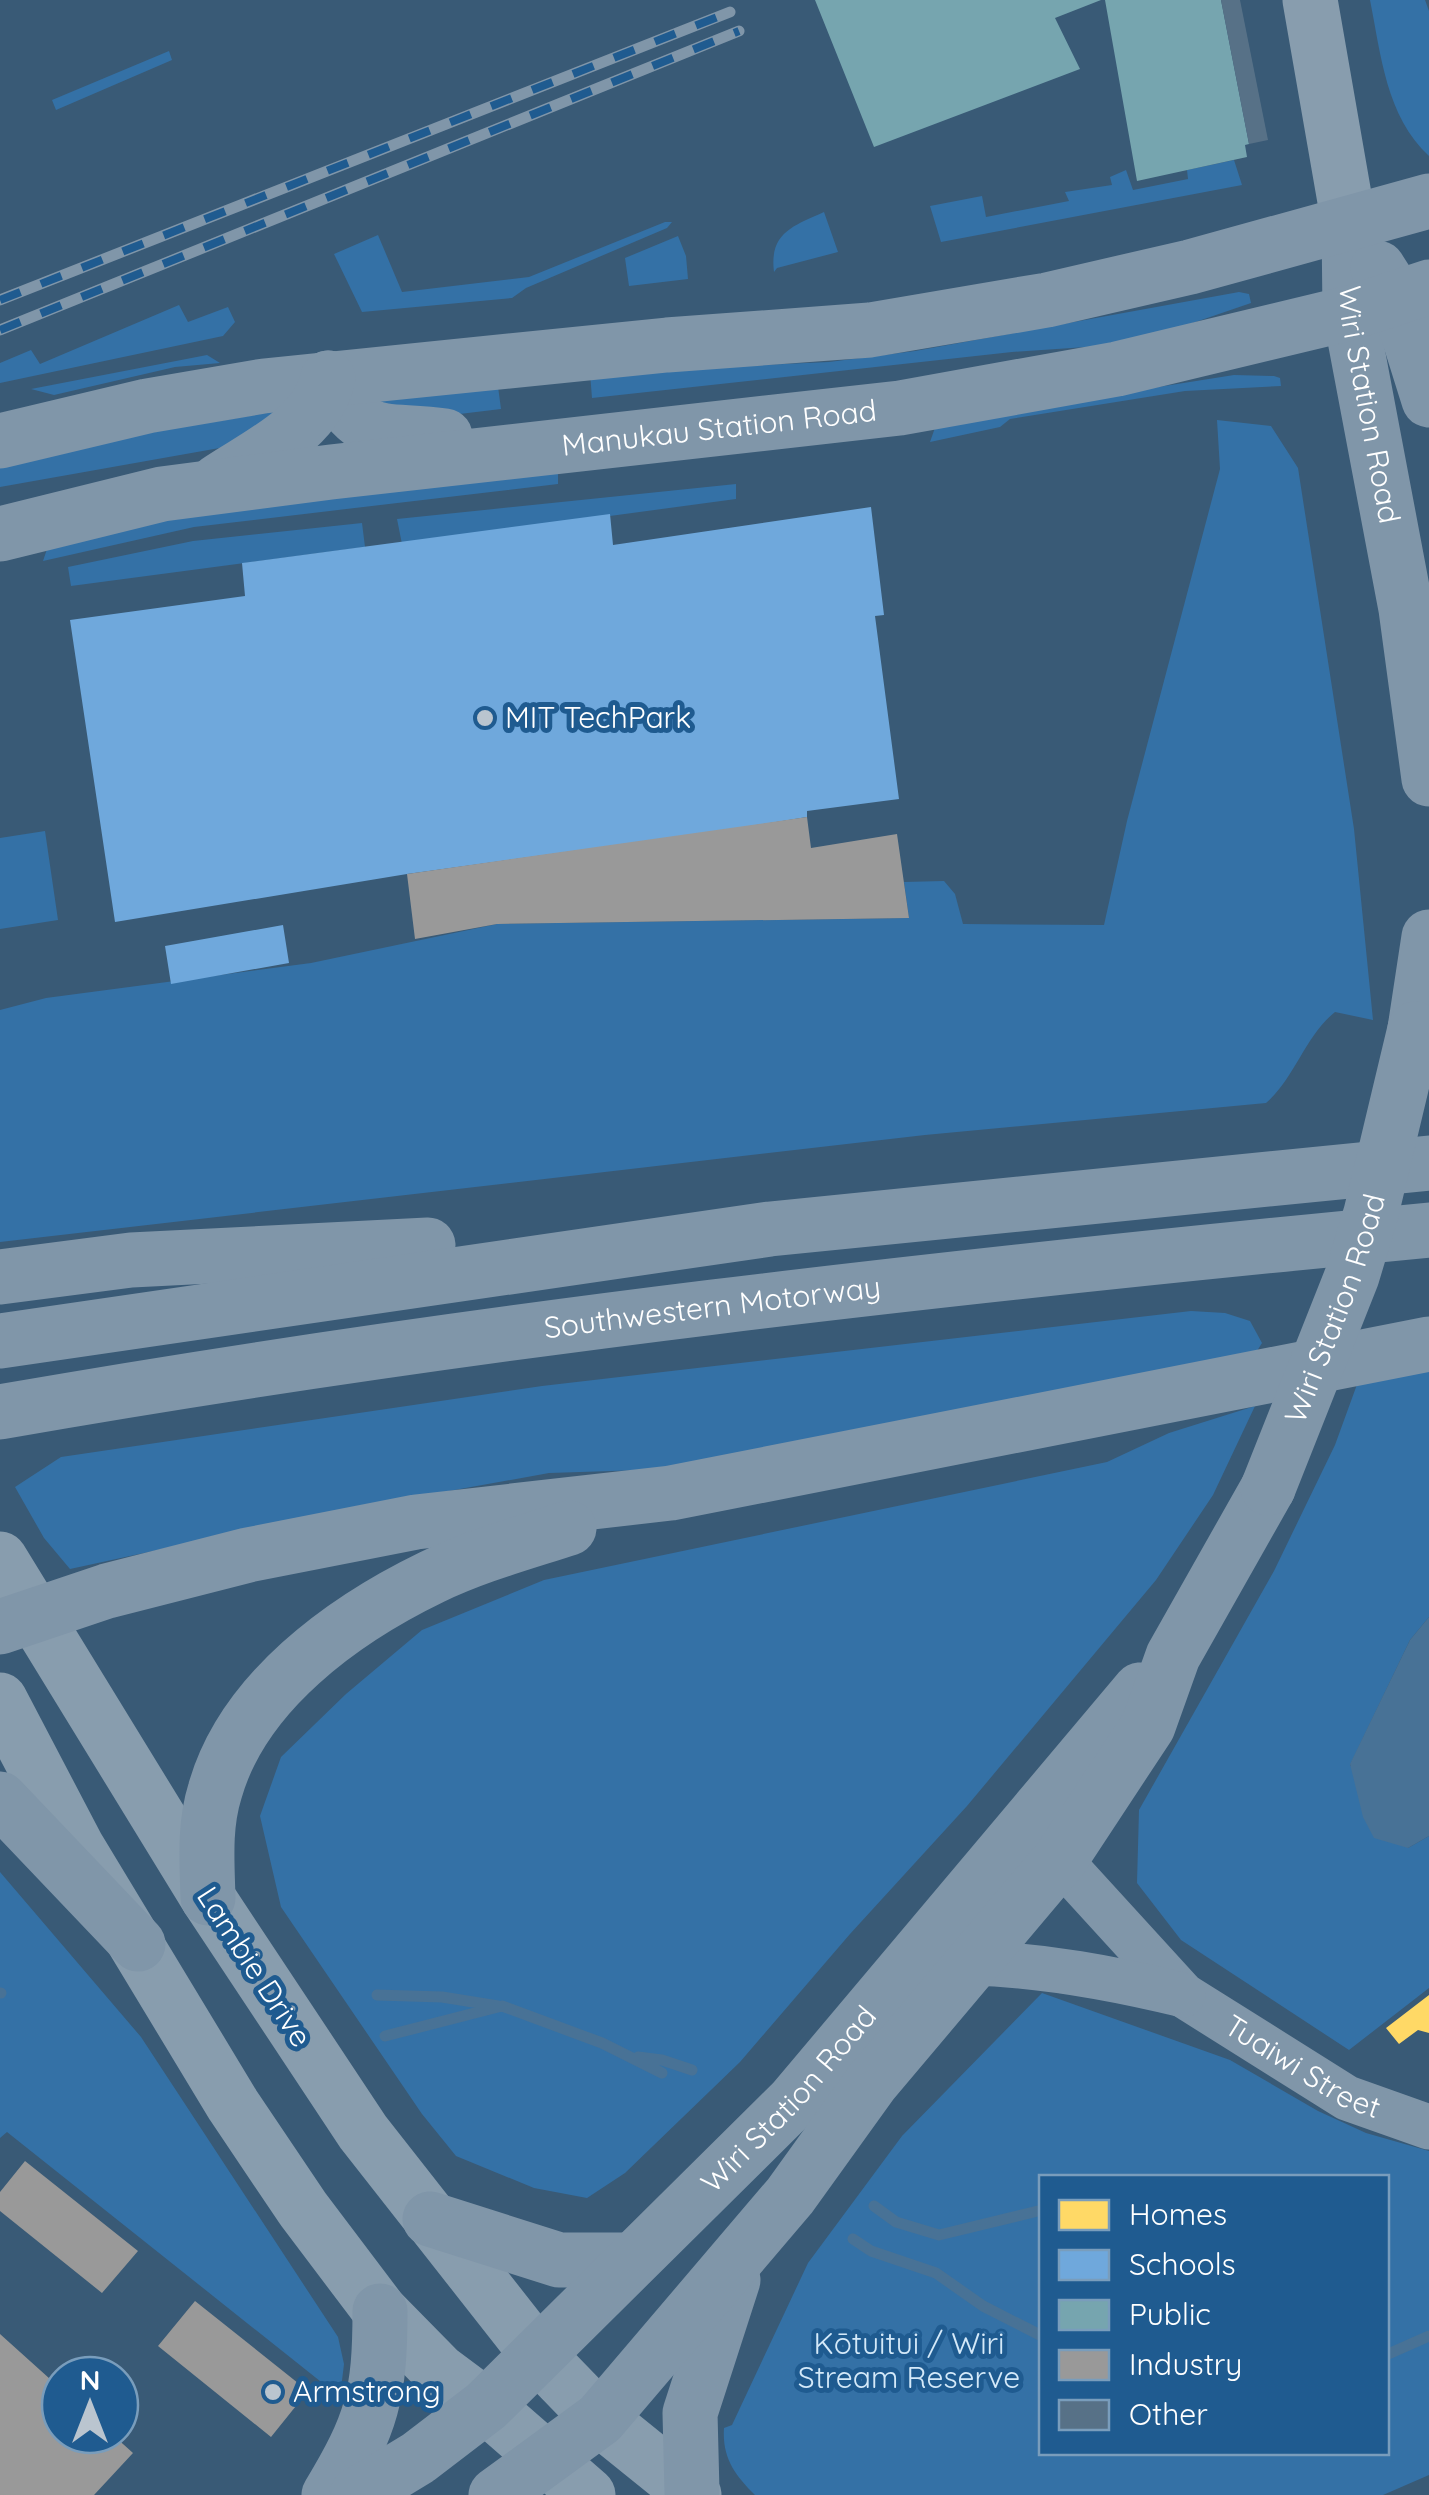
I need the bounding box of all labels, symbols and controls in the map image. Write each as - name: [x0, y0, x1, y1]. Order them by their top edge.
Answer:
- street label: Wiri Station Road: [1332, 285, 1409, 526]
- street label: Manukau Station Road: [560, 391, 879, 464]
- place label: MIT TechPark: [505, 698, 691, 736]
- marker: MIT TechPark: [474, 707, 496, 729]
- street label: Wiri Station Road: [1276, 1190, 1393, 1428]
- street label: Southwestern Motorway: [541, 1267, 883, 1347]
- street label: Lambie Drive: [189, 1879, 321, 2054]
- street label: Wiri Station Road: [692, 1998, 884, 2200]
- street label: Tuaiwi Street: [1218, 2006, 1386, 2126]
- legend: [1039, 2175, 1389, 2455]
- text: Homes: [1129, 2195, 1227, 2233]
- text: Schools: [1129, 2245, 1236, 2283]
- text: Public: [1129, 2295, 1211, 2333]
- park label: Kōtuitui / Wiri Stream Reserve: [798, 2324, 1020, 2396]
- text: Industry: [1129, 2345, 1242, 2383]
- north arrow: [40, 2355, 140, 2455]
- text: N: [80, 2362, 100, 2397]
- place label: Armstrong: [293, 2372, 441, 2410]
- marker: Armstrong: [262, 2381, 284, 2403]
- text: Other: [1129, 2395, 1208, 2433]

